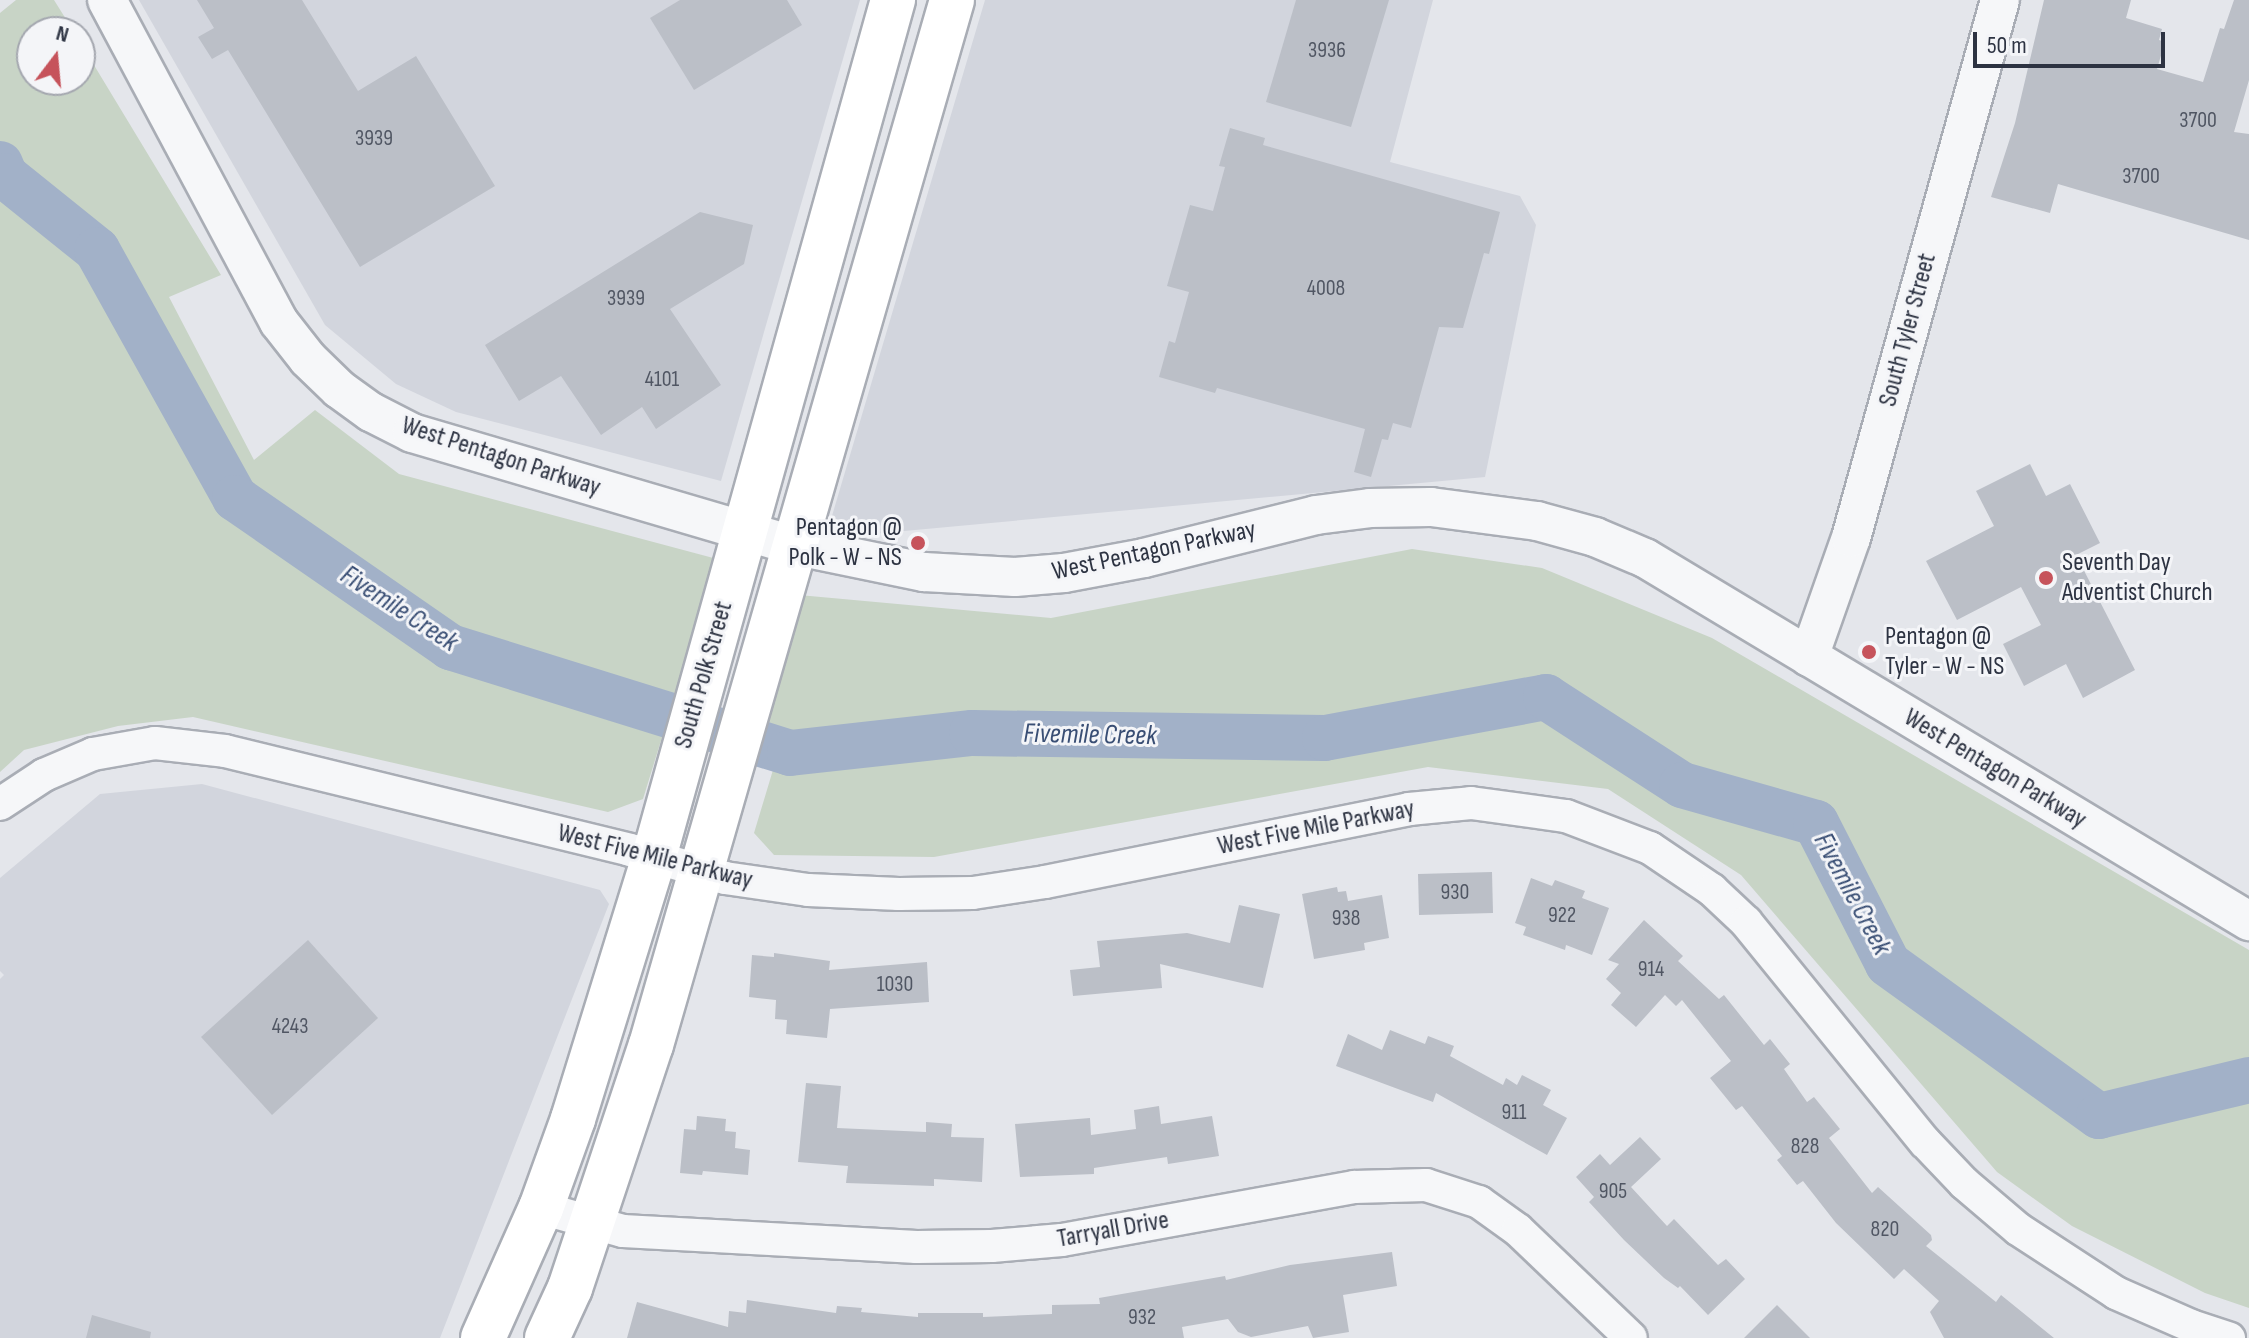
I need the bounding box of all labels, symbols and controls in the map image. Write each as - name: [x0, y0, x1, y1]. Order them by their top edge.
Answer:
- north arrow: [16, 16, 96, 96]
- scale bar: [1977, 16, 2169, 66]
- text: N: [53, 20, 72, 49]
- text: 50 m: [1987, 31, 2027, 60]
- house number: 3936: [1308, 38, 1346, 64]
- house number: 3700: [2179, 108, 2217, 134]
- house number: 3939: [355, 126, 393, 152]
- house number: 3700: [2122, 164, 2160, 190]
- street label: South Tyler Street: [1873, 250, 1943, 410]
- house number: 4008: [1307, 276, 1345, 302]
- house number: 3939: [607, 286, 645, 312]
- house number: 4101: [645, 367, 679, 393]
- street label: West Pentagon Parkway: [398, 410, 604, 504]
- place label: Pentagon @ Polk - W - NS: [788, 512, 902, 574]
- street label: West Pentagon Parkway: [1049, 514, 1259, 588]
- marker: Pentagon @ Polk - W - NS: [909, 534, 927, 552]
- place label: Seventh Day Adventist Church: [2062, 547, 2213, 608]
- water label: Fivemile Creek: [334, 559, 464, 659]
- marker: Seventh Day Adventist Church: [2037, 569, 2055, 587]
- street label: South Polk Street: [668, 598, 740, 752]
- place label: Pentagon @ Tyler - W - NS: [1885, 621, 2004, 682]
- marker: Pentagon @ Tyler - W - NS: [1860, 643, 1878, 661]
- street label: West Pentagon Parkway: [1898, 702, 2092, 836]
- water label: Fivemile Creek: [1023, 717, 1157, 753]
- street label: West Five Mile Parkway: [1215, 794, 1417, 862]
- street label: West Five Mile Parkway: [554, 818, 756, 896]
- water label: Fivemile Creek: [1806, 827, 1898, 961]
- house number: 930: [1441, 880, 1469, 906]
- house number: 922: [1548, 903, 1576, 929]
- house number: 938: [1332, 906, 1360, 932]
- house number: 914: [1638, 957, 1664, 983]
- house number: 1030: [877, 972, 913, 998]
- house number: 4243: [272, 1014, 308, 1040]
- house number: 911: [1501, 1100, 1527, 1126]
- house number: 828: [1791, 1134, 1819, 1160]
- house number: 905: [1599, 1179, 1627, 1205]
- street label: Tarryall Drive: [1055, 1205, 1171, 1255]
- house number: 820: [1871, 1217, 1899, 1243]
- house number: 932: [1128, 1305, 1156, 1331]

